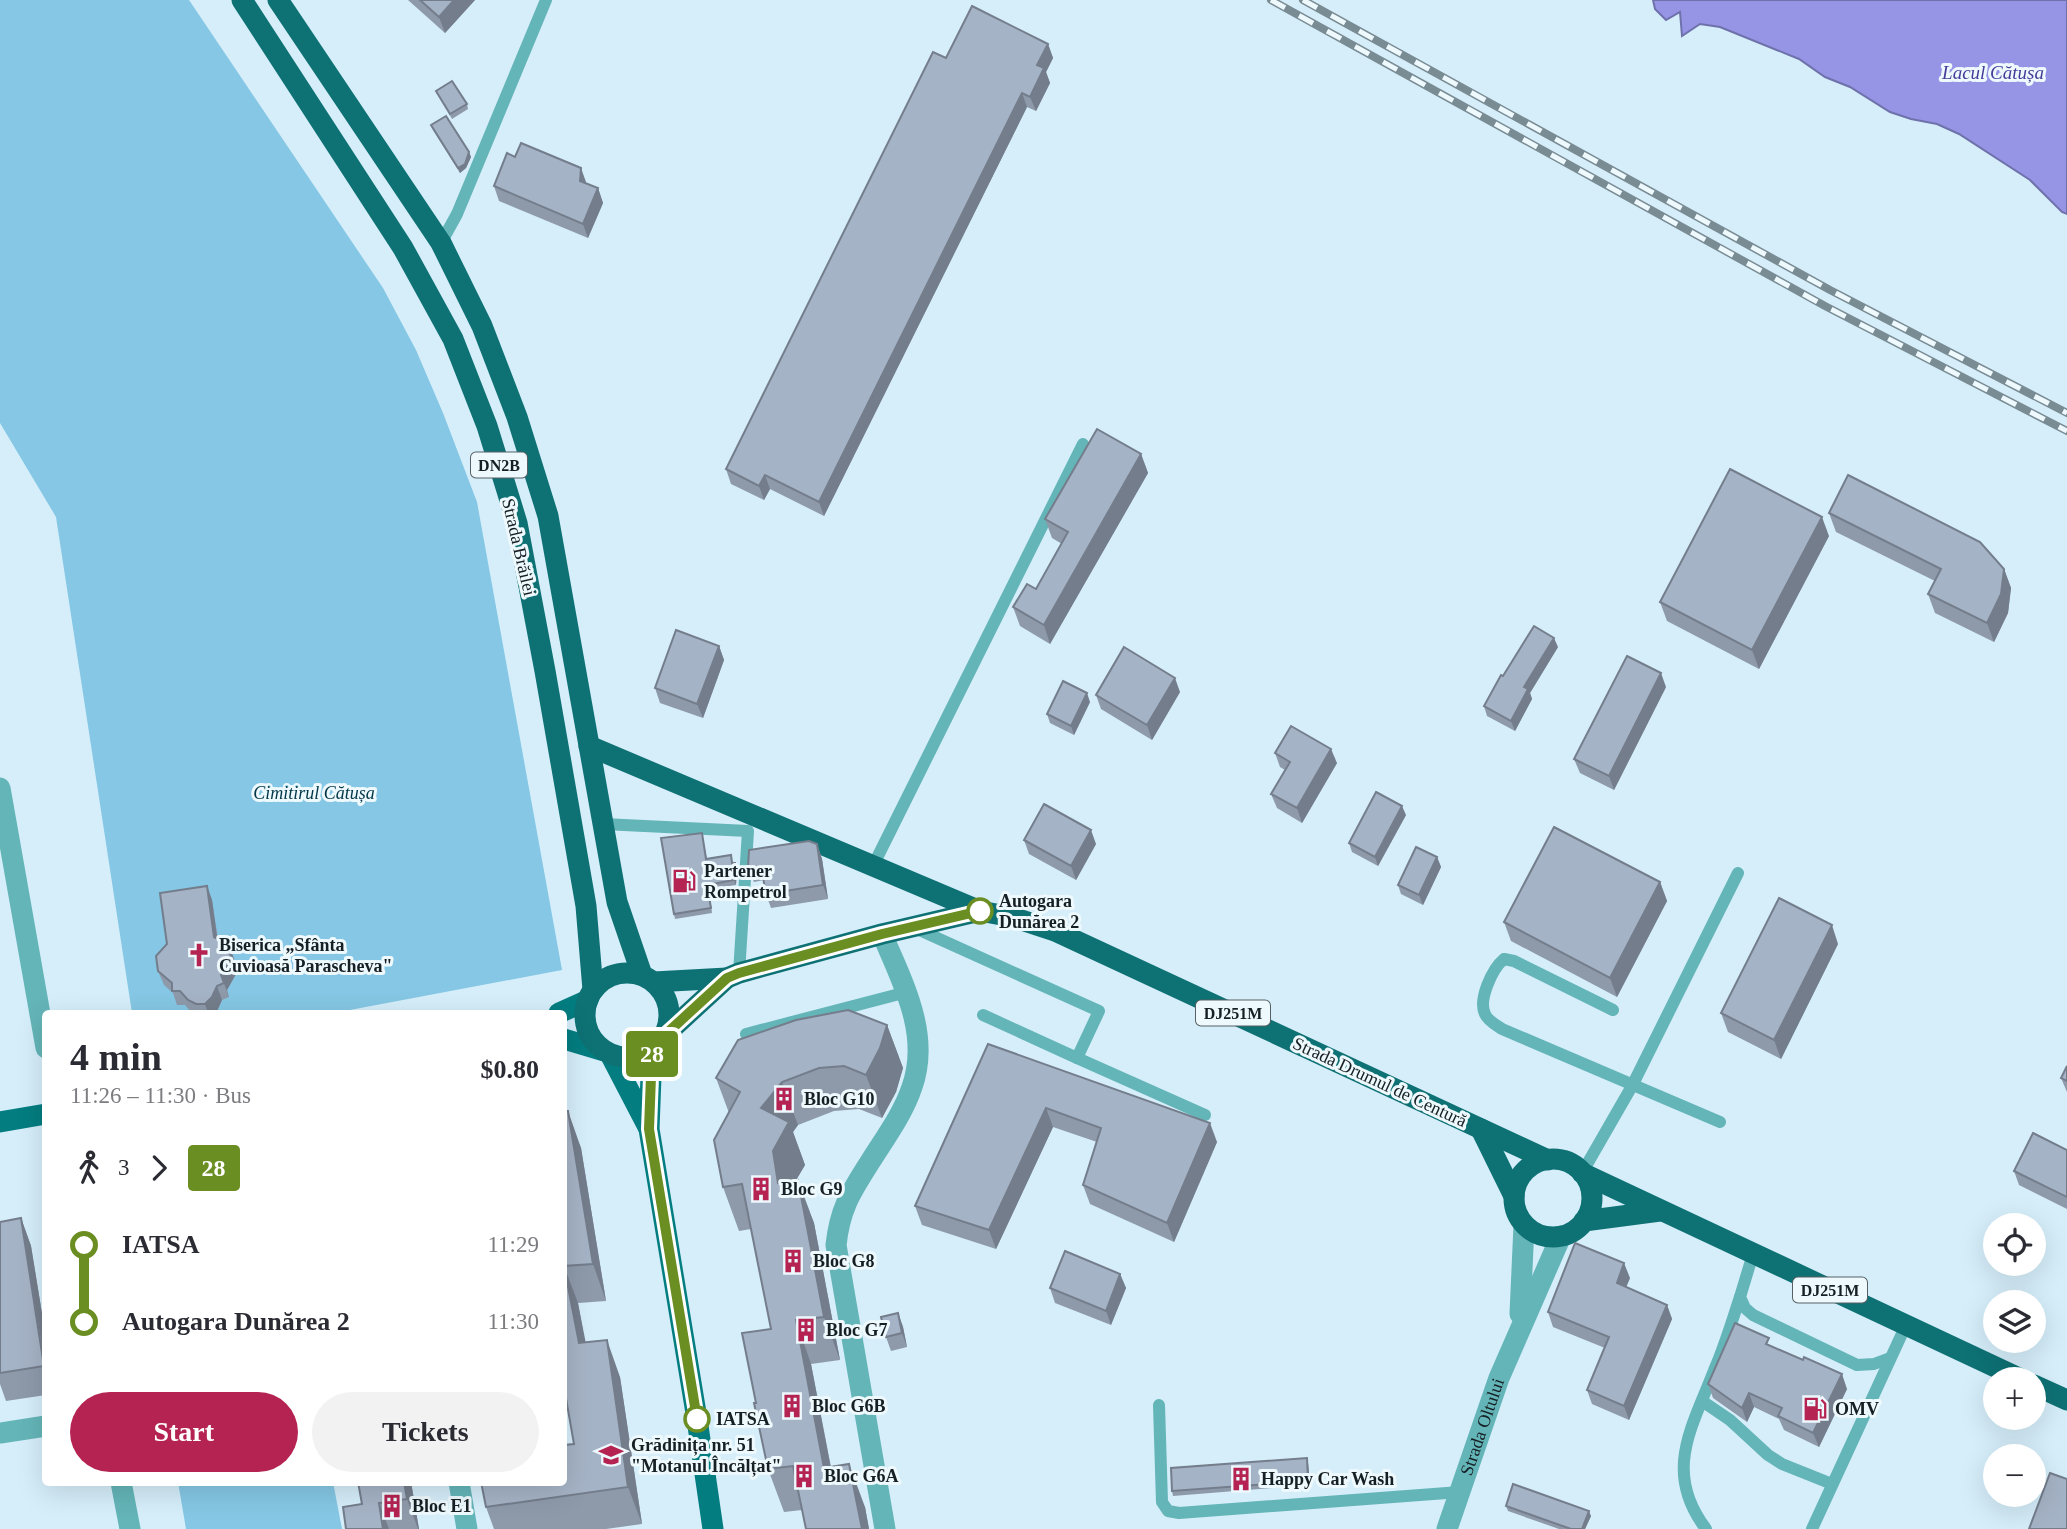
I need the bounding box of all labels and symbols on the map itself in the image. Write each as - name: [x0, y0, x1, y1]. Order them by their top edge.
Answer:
- water label: Lacul Cătușa: [1941, 62, 2044, 83]
- road number: DN2B: [471, 452, 527, 478]
- street label: Strada Brăilei: [498, 496, 540, 598]
- park label: Cimitirul Cătușa: [253, 783, 375, 803]
- place label: Partener Rompetrol: [704, 861, 787, 902]
- fuel station icon: Partener Rompetrol: [670, 867, 698, 895]
- place label: Autogara Dunărea 2: [999, 891, 1079, 932]
- marker: Autogara Dunărea 2: [967, 898, 993, 924]
- place label: Biserica „Sfânta Cuvioasă Parascheva": [219, 935, 393, 976]
- church icon: Biserica „Sfânta Cuvioasă Parascheva": [185, 941, 213, 969]
- road number: DJ251M: [1196, 1001, 1270, 1026]
- line badge: 28: [620, 1031, 684, 1077]
- street label: Strada Drumul de Centură: [1290, 1033, 1470, 1131]
- building icon: Bloc G10: [770, 1085, 798, 1113]
- place label: Bloc G10: [804, 1089, 875, 1109]
- building icon: Bloc G9: [747, 1175, 775, 1203]
- place label: Bloc G9: [781, 1179, 843, 1199]
- building icon: Bloc G8: [779, 1247, 807, 1275]
- place label: Bloc G8: [813, 1251, 875, 1271]
- road number: DJ251M: [1793, 1278, 1867, 1302]
- building icon: Bloc G7: [792, 1316, 820, 1344]
- place label: Bloc G7: [826, 1320, 888, 1340]
- street label: Strada Oltului: [1456, 1376, 1508, 1478]
- building icon: Bloc G6B: [778, 1392, 806, 1420]
- fuel station icon: OMV: [1801, 1395, 1829, 1423]
- place label: Bloc G6B: [812, 1396, 886, 1416]
- place label: OMV: [1835, 1399, 1879, 1419]
- marker: IATSA: [684, 1406, 710, 1432]
- place label: IATSA: [716, 1409, 770, 1429]
- place label: Grădinița nr. 51 "Motanul Încălțat": [631, 1435, 782, 1477]
- school or university icon: Grădinița nr. 51 "Motanul Încălțat": [597, 1441, 625, 1469]
- building icon: Bloc G6A: [790, 1462, 818, 1490]
- building icon: Happy Car Wash: [1227, 1465, 1255, 1493]
- place label: Bloc G6A: [824, 1466, 899, 1486]
- place label: Happy Car Wash: [1261, 1469, 1394, 1489]
- building icon: Bloc E1: [378, 1492, 406, 1520]
- place label: Bloc E1: [412, 1496, 472, 1516]

